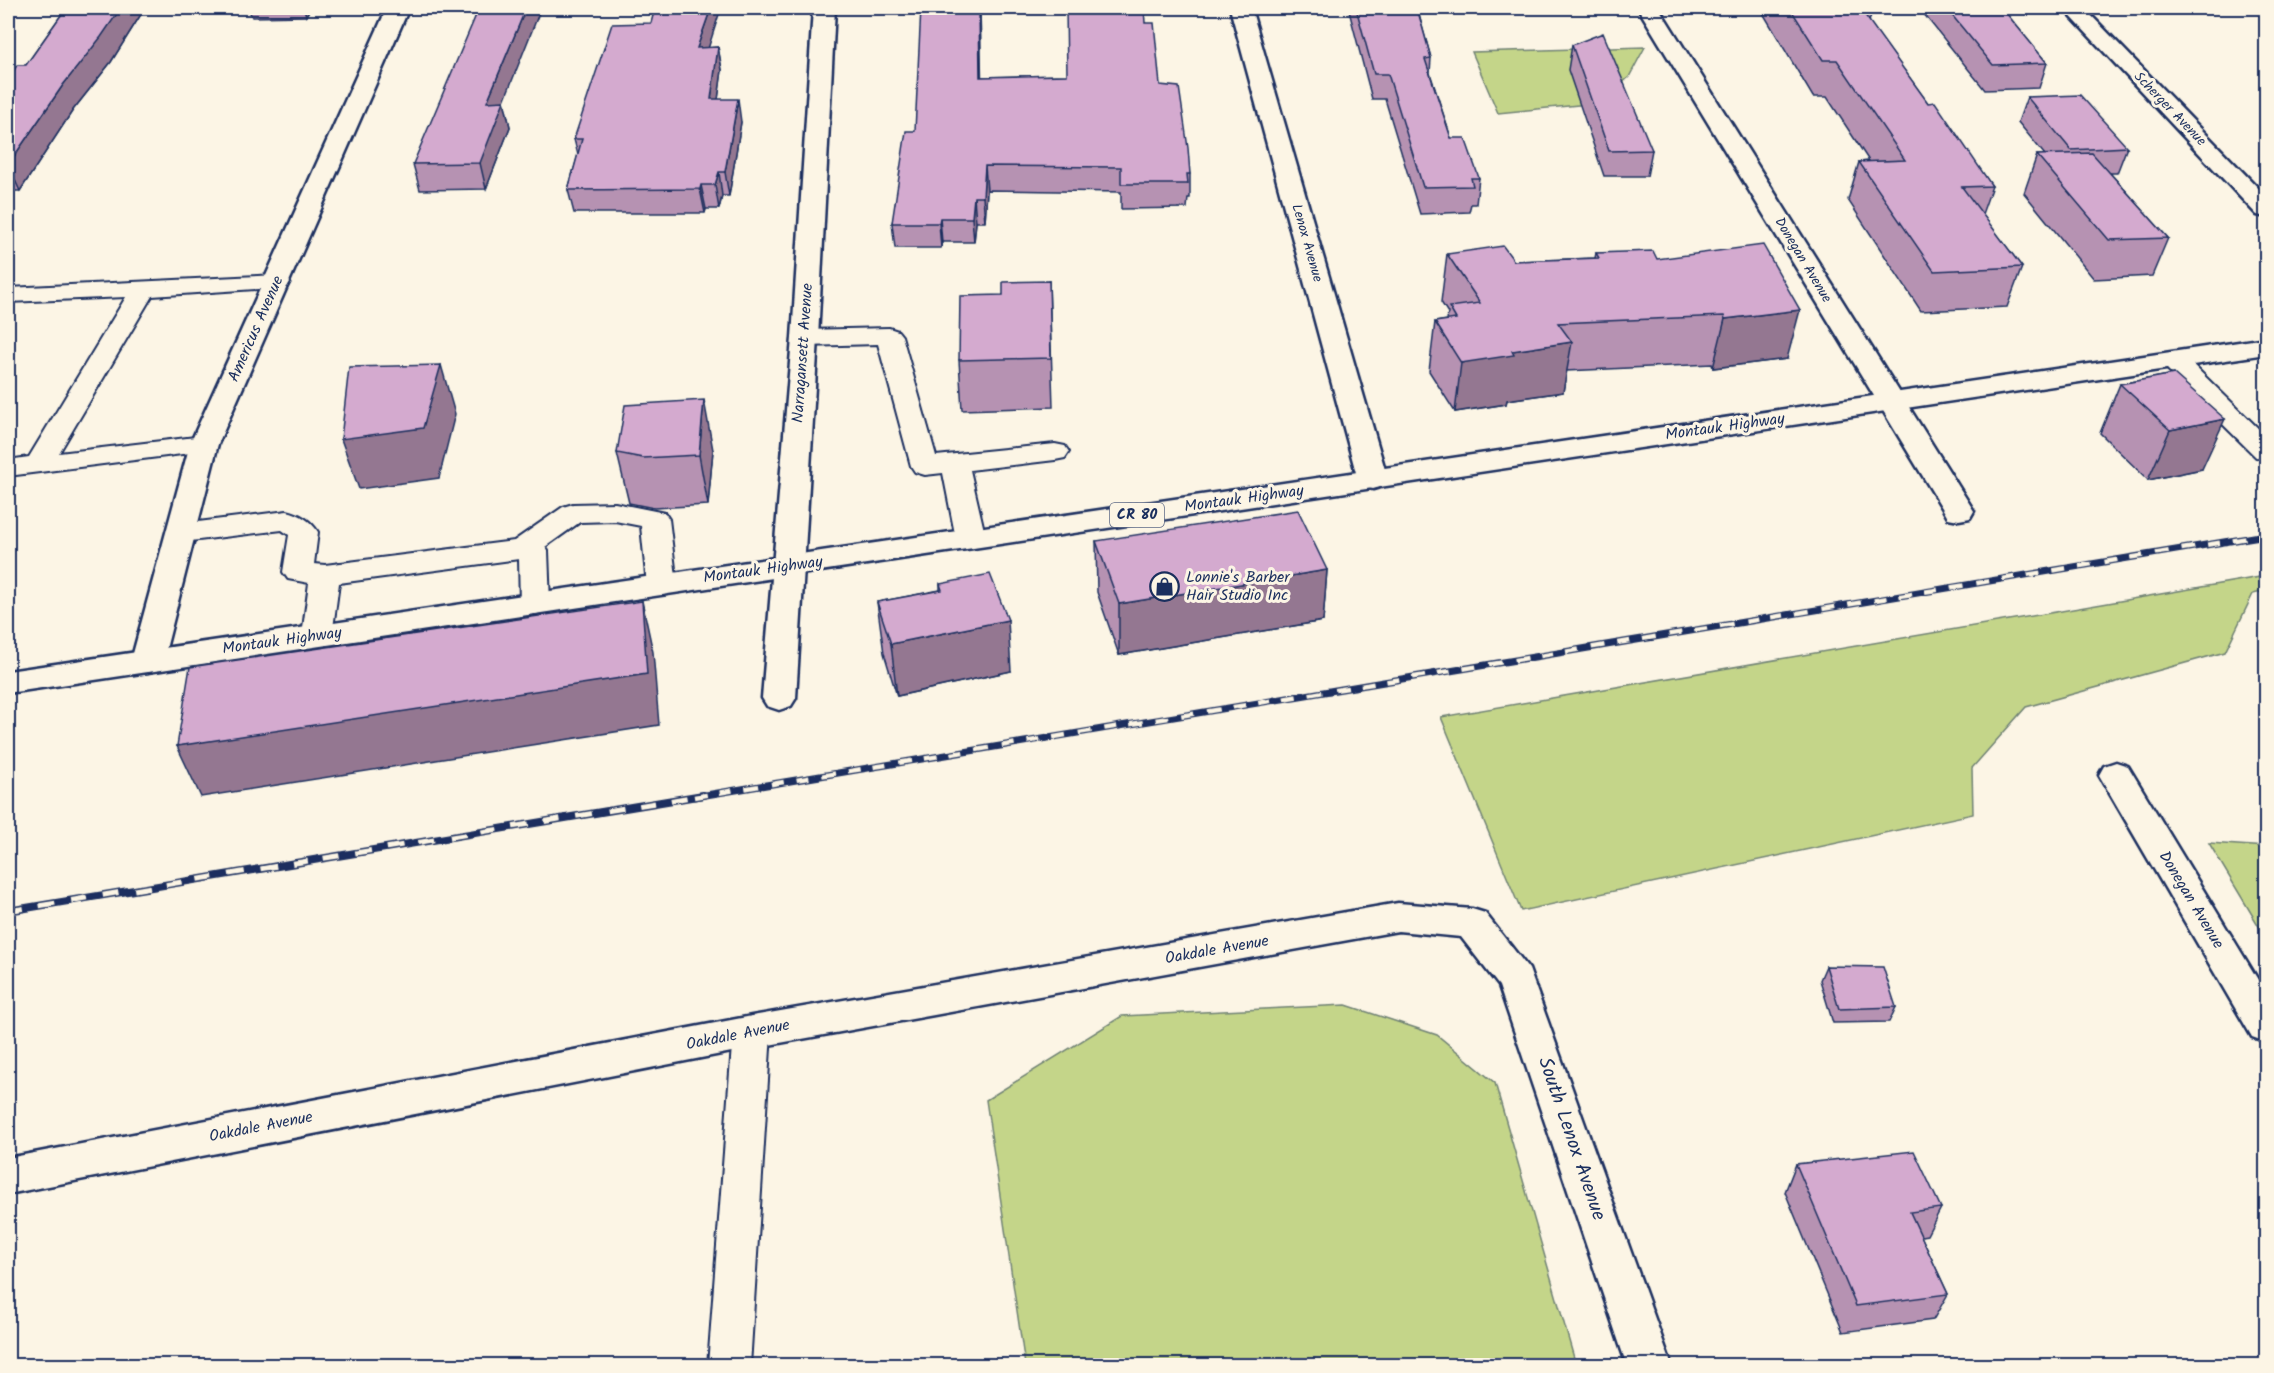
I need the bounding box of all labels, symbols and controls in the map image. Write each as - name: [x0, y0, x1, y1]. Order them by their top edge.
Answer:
- street label: Scherger Avenue: [2129, 67, 2212, 152]
- street label: Lenox Avenue: [1285, 201, 1329, 285]
- street label: Donegan Avenue: [1769, 213, 1838, 308]
- street label: Americus Avenue: [221, 272, 291, 386]
- street label: Narragansett Avenue: [786, 282, 820, 424]
- street label: Montauk Highway: [1664, 406, 1787, 448]
- street label: Montauk Highway: [1183, 478, 1306, 520]
- road number: CR 80: [1110, 503, 1164, 527]
- street label: Montauk Highway: [702, 549, 825, 591]
- place label: Lonnie's Barber Hair Studio Inc: [1186, 565, 1291, 608]
- shop icon: Lonnie's Barber Hair Studio Inc: [1149, 570, 1181, 602]
- street label: Montauk Highway: [221, 620, 344, 662]
- street label: Donegan Avenue: [2152, 846, 2230, 954]
- street label: Oakdale Avenue: [1163, 929, 1271, 971]
- street label: Oakdale Avenue: [684, 1013, 792, 1057]
- street label: South Lenox Avenue: [1528, 1053, 1614, 1225]
- street label: Oakdale Avenue: [207, 1105, 315, 1149]

